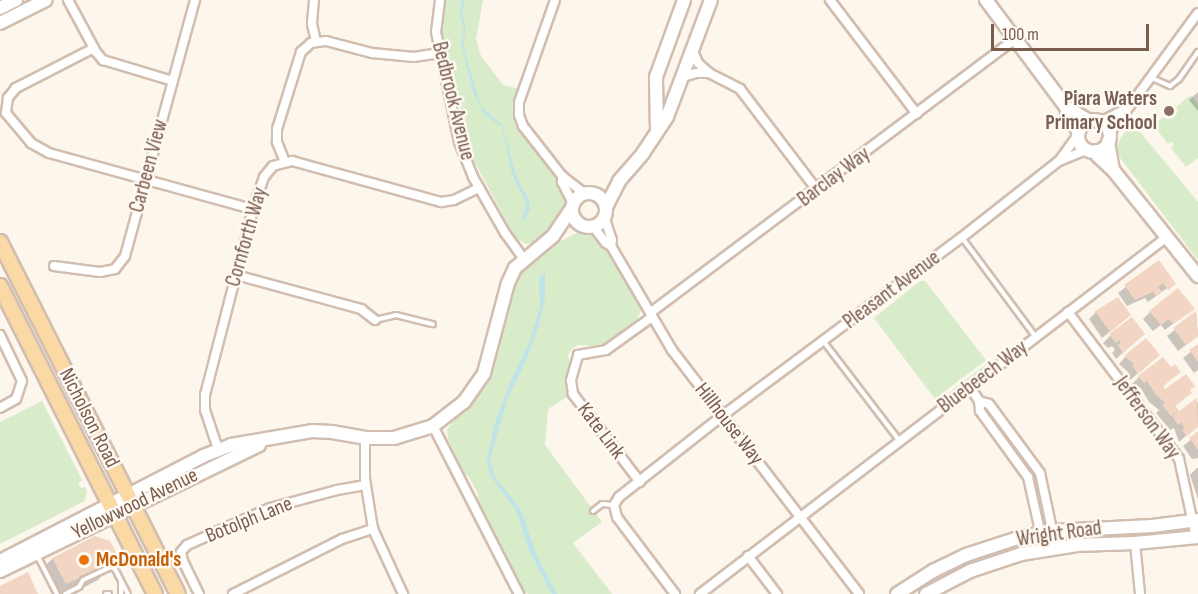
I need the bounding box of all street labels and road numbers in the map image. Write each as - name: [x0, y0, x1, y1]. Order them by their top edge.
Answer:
- street label: Bedbrook Avenue: [426, 39, 480, 163]
- street label: Carbeen View: [124, 117, 174, 215]
- street label: Barclay Way: [793, 142, 875, 212]
- street label: Cornforth Way: [221, 184, 273, 290]
- street label: Pleasant Avenue: [838, 245, 946, 335]
- street label: Bluebeech Way: [933, 335, 1033, 419]
- street label: Nicholson Road: [53, 364, 125, 472]
- street label: Jefferson Way: [1109, 372, 1185, 464]
- street label: Hillhouse Way: [689, 378, 769, 470]
- street label: Kate Link: [572, 398, 630, 464]
- street label: Yellowwood Avenue: [68, 463, 202, 545]
- street label: Botolph Lane: [202, 491, 296, 549]
- street label: Wright Road: [1015, 516, 1103, 552]

